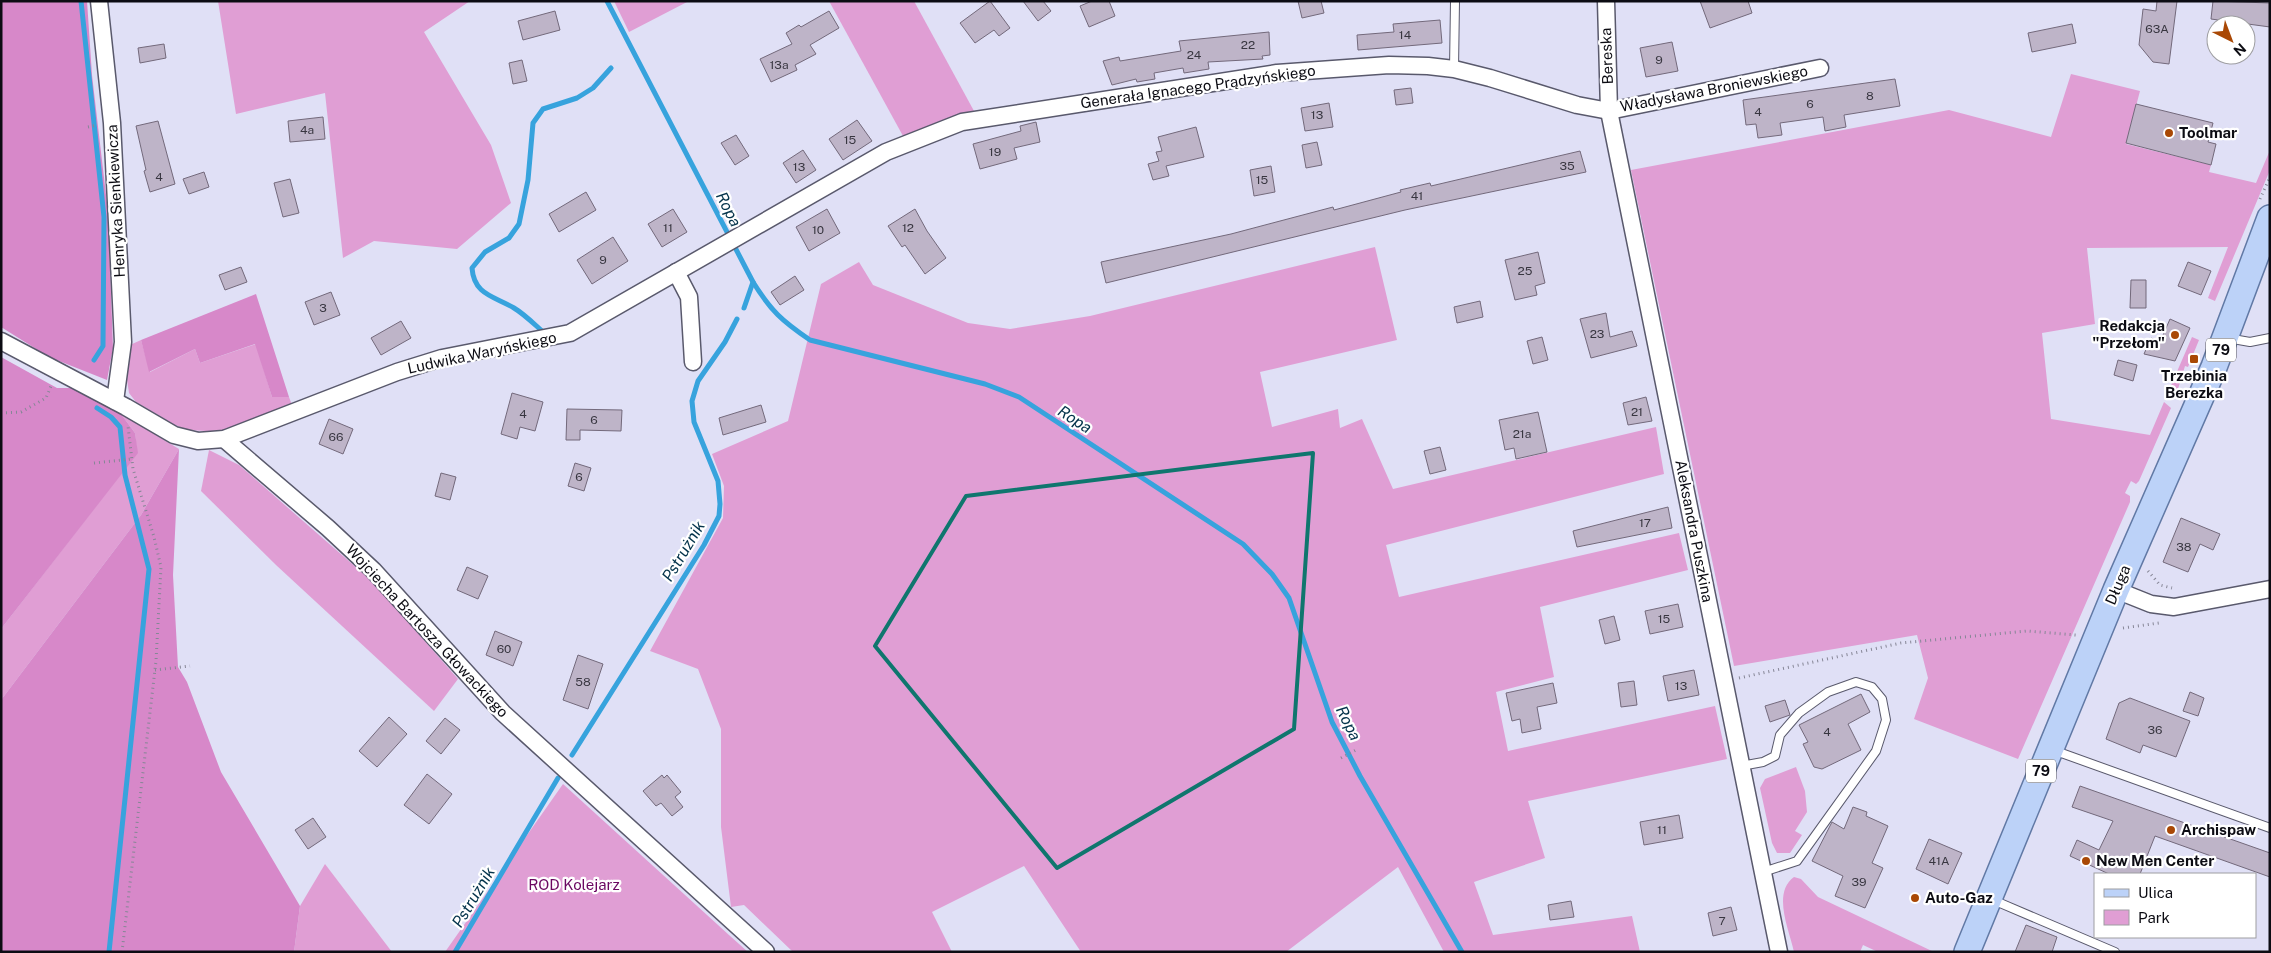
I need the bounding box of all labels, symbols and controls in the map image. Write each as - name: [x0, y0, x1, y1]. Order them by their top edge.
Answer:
- north arrow: [2206, 15, 2256, 65]
- house number: 63A: [2145, 22, 2169, 36]
- street label: Bereska: [1597, 27, 1616, 85]
- house number: 14: [1399, 28, 1412, 42]
- house number: 22: [1241, 38, 1255, 52]
- text: N: [2230, 40, 2249, 59]
- house number: 24: [1187, 48, 1202, 62]
- house number: 9: [1655, 53, 1663, 67]
- house number: 13a: [769, 58, 789, 72]
- street label: Generała Ignacego Prądzyńskiego: [1079, 62, 1317, 111]
- street label: Władysława Broniewskiego: [1619, 62, 1809, 115]
- house number: 8: [1866, 89, 1874, 103]
- house number: 6: [1806, 97, 1814, 111]
- house number: 4: [1754, 105, 1762, 119]
- house number: 13: [1311, 108, 1323, 122]
- house number: 4a: [300, 123, 314, 137]
- street label: Henryka Sienkiewicza: [103, 124, 128, 278]
- place label: Toolmar: [2179, 124, 2237, 141]
- marker: Toolmar: [2163, 127, 2175, 139]
- house number: 15: [844, 133, 857, 147]
- house number: 19: [989, 145, 1001, 159]
- house number: 35: [1559, 159, 1575, 173]
- house number: 13: [793, 160, 805, 174]
- house number: 4: [155, 170, 163, 184]
- house number: 15: [1256, 173, 1269, 187]
- water label: Ropa: [712, 189, 745, 230]
- house number: 41: [1411, 189, 1423, 203]
- house number: 11: [663, 221, 673, 235]
- house number: 12: [902, 221, 914, 235]
- house number: 10: [812, 223, 824, 237]
- house number: 9: [599, 253, 607, 267]
- house number: 25: [1518, 264, 1533, 278]
- house number: 3: [319, 301, 327, 315]
- place label: Redakcja "Przełom": [2092, 317, 2165, 351]
- house number: 23: [1590, 327, 1604, 341]
- street label: Ludwika Waryńskiego: [406, 328, 558, 377]
- marker: Redakcja "Przełom": [2169, 329, 2181, 341]
- road number: 79: [2206, 338, 2236, 362]
- marker: Trzebinia Berezka: [2188, 353, 2200, 365]
- place label: Trzebinia Berezka: [2161, 367, 2227, 401]
- water label: Ropa: [1054, 402, 1095, 437]
- house number: 21: [1631, 405, 1643, 419]
- house number: 4: [519, 407, 527, 421]
- house number: 6: [590, 413, 598, 427]
- house number: 21a: [1513, 427, 1531, 441]
- house number: 66: [329, 430, 343, 444]
- street label: Aleksandra Puszkina: [1672, 458, 1717, 604]
- house number: 6: [575, 470, 583, 484]
- house number: 17: [1639, 516, 1651, 530]
- water label: Pstrużnik: [658, 517, 709, 585]
- house number: 38: [2176, 540, 2192, 554]
- street label: Wojciecha Bartosza Głowackiego: [343, 541, 512, 721]
- street label: Długa: [2102, 562, 2133, 607]
- house number: 15: [1658, 612, 1671, 626]
- house number: 60: [497, 642, 511, 656]
- house number: 58: [575, 675, 591, 689]
- house number: 13: [1675, 679, 1687, 693]
- water label: Ropa: [1332, 703, 1365, 744]
- house number: 36: [2148, 723, 2162, 737]
- house number: 4: [1823, 725, 1831, 739]
- road number: 79: [2026, 759, 2056, 782]
- place label: Archispaw: [2181, 821, 2256, 838]
- house number: 11: [1657, 823, 1667, 837]
- marker: Archispaw: [2165, 824, 2177, 836]
- place label: New Men Center: [2096, 852, 2214, 869]
- house number: 41A: [1929, 854, 1950, 868]
- marker: New Men Center: [2080, 855, 2092, 867]
- water label: Pstrużnik: [448, 863, 499, 931]
- legend: [2094, 873, 2256, 938]
- house number: 39: [1852, 875, 1866, 889]
- park label: ROD Kolejarz: [528, 876, 620, 893]
- text: Ulica: [2138, 884, 2173, 901]
- place label: Auto-Gaz: [1925, 889, 1993, 906]
- marker: Auto-Gaz: [1909, 892, 1921, 904]
- text: Park: [2138, 909, 2170, 926]
- house number: 7: [1718, 914, 1726, 928]

